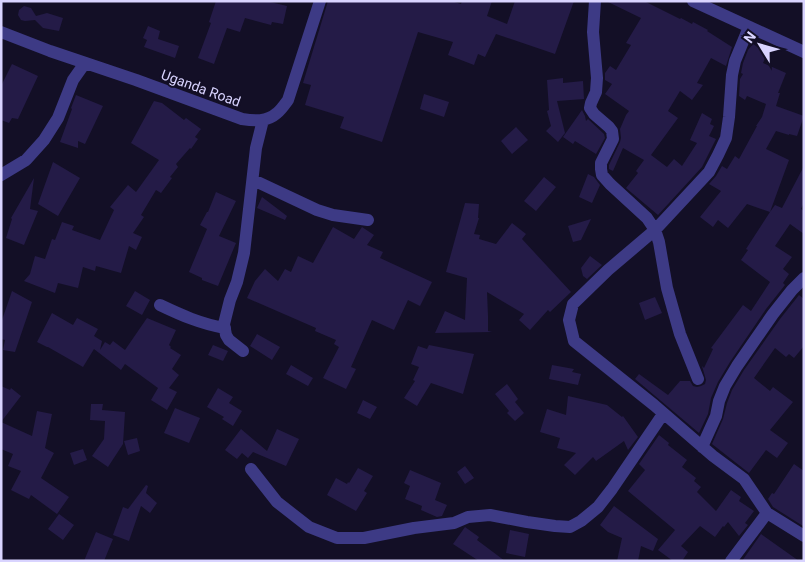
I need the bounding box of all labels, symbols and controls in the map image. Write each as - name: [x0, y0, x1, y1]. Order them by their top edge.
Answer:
- north arrow: [735, 20, 785, 70]
- text: N: [740, 28, 759, 46]
- street label: Uganda Road: [159, 66, 243, 110]

